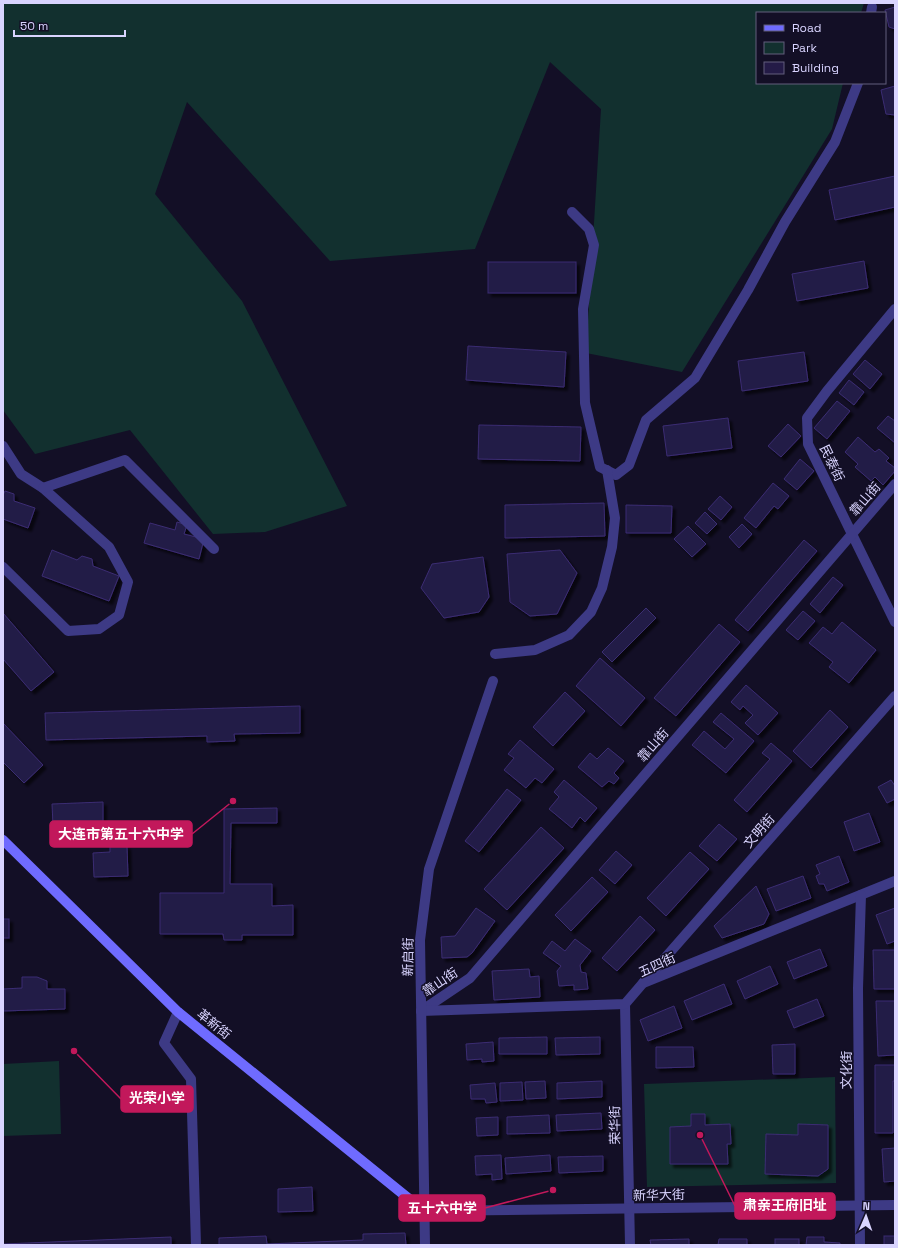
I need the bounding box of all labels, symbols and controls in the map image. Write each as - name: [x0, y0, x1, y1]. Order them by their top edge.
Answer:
- scale bar: [14, 12, 125, 38]
- legend: [756, 12, 886, 84]
- text: 50 m: [20, 18, 48, 34]
- text: Road: [792, 20, 821, 36]
- text: Park: [792, 40, 817, 56]
- text: Building: [792, 60, 839, 76]
- street label: 民泰街: [816, 442, 848, 484]
- street label: 靠山街: [846, 479, 884, 519]
- street label: 靠山街: [634, 725, 672, 765]
- street label: 文明街: [740, 811, 778, 851]
- callout: 大连市第五十六中学: [50, 821, 192, 847]
- text: 大连市第五十六中学: [58, 825, 184, 843]
- street label: 新启街: [399, 937, 417, 977]
- street label: 五四街: [636, 949, 678, 981]
- street label: 靠山街: [419, 964, 461, 1000]
- street label: 革新街: [193, 1005, 235, 1043]
- street label: 文化街: [838, 1050, 855, 1090]
- callout: 光荣小学: [121, 1086, 193, 1112]
- text: 光荣小学: [129, 1089, 185, 1107]
- street label: 荣华街: [606, 1105, 624, 1145]
- street label: 新华大街: [633, 1186, 685, 1204]
- callout: 肃亲王府旧址: [735, 1193, 835, 1219]
- callout: 五十六中学: [399, 1195, 485, 1221]
- text: 肃亲王府旧址: [743, 1196, 827, 1214]
- north arrow: [846, 1196, 886, 1236]
- text: 五十六中学: [407, 1199, 477, 1217]
- text: N: [862, 1199, 870, 1213]

